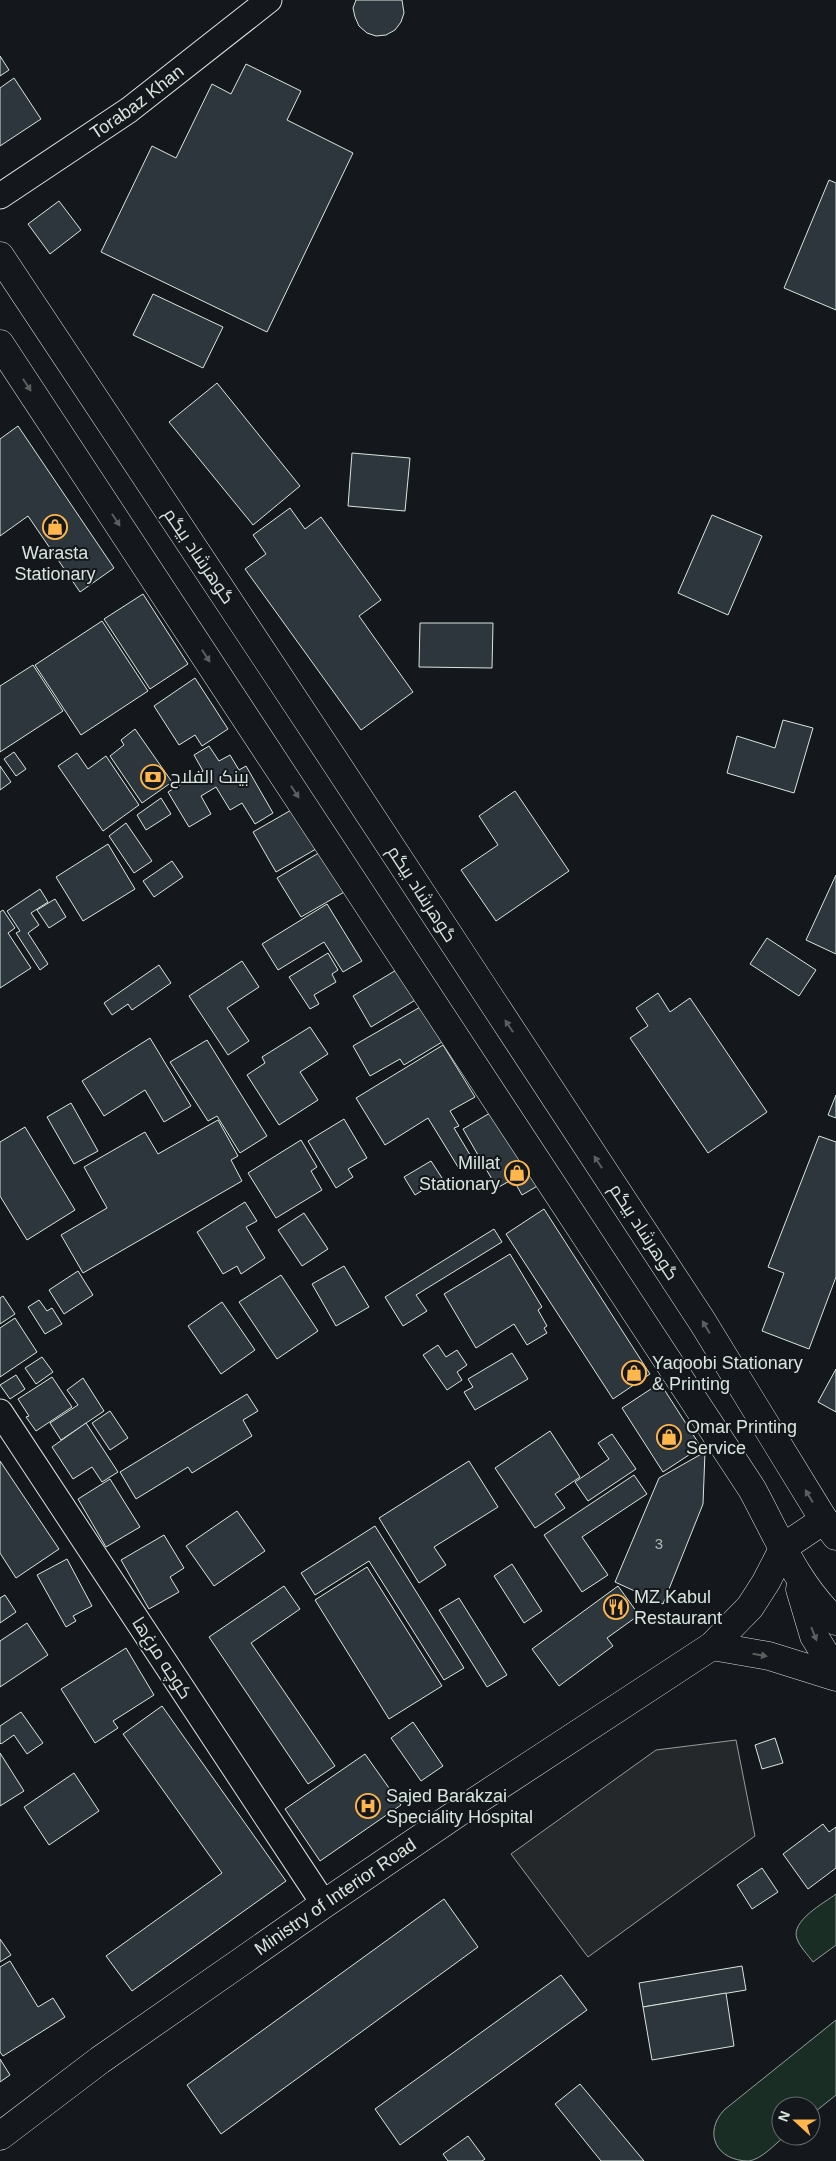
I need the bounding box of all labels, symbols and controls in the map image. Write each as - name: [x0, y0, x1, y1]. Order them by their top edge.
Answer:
- street label: Torabaz Khan: [86, 61, 187, 143]
- one-way arrow: [22, 378, 32, 391]
- street label: گوهرشاد بیگم: [158, 504, 238, 609]
- shop icon: Warasta Stationary: [42, 514, 68, 540]
- one-way arrow: [111, 514, 121, 527]
- place label: Warasta Stationary: [14, 543, 96, 584]
- one-way arrow: [201, 649, 210, 663]
- bank icon: بینک الفلاح: [140, 764, 166, 790]
- place label: بینک الفلاح: [170, 767, 249, 789]
- one-way arrow: [290, 785, 300, 798]
- street label: گوهرشاد بیگم: [382, 842, 461, 947]
- one-way arrow: [504, 1020, 514, 1033]
- place label: Millat Stationary: [419, 1153, 500, 1194]
- one-way arrow: [593, 1155, 603, 1169]
- shop icon: Millat Stationary: [504, 1160, 530, 1186]
- street label: گوهرشاد بیگم: [604, 1180, 683, 1285]
- one-way arrow: [701, 1321, 711, 1334]
- place label: Yaqoobi Stationary & Printing: [652, 1353, 803, 1394]
- shop icon: Yaqoobi Stationary & Printing: [621, 1360, 647, 1386]
- place label: Omar Printing Service: [686, 1417, 797, 1458]
- shop icon: Omar Printing Service: [656, 1424, 682, 1450]
- one-way arrow: [804, 1489, 813, 1503]
- house number: 3: [655, 1535, 663, 1552]
- place label: MZ Kabul Restaurant: [634, 1587, 722, 1628]
- restaurant icon: MZ Kabul Restaurant: [603, 1594, 629, 1620]
- street label: کوچه مرغ‌ها: [126, 1613, 196, 1704]
- one-way arrow: [810, 1627, 818, 1642]
- one-way arrow: [753, 1651, 769, 1659]
- place label: Sajed Barakzai Speciality Hospital: [386, 1786, 533, 1827]
- hospital icon: Sajed Barakzai Speciality Hospital: [355, 1793, 381, 1819]
- street label: Ministry of Interior Road: [251, 1834, 420, 1959]
- north arrow: [771, 2096, 821, 2146]
- text: N: [775, 2109, 793, 2124]

